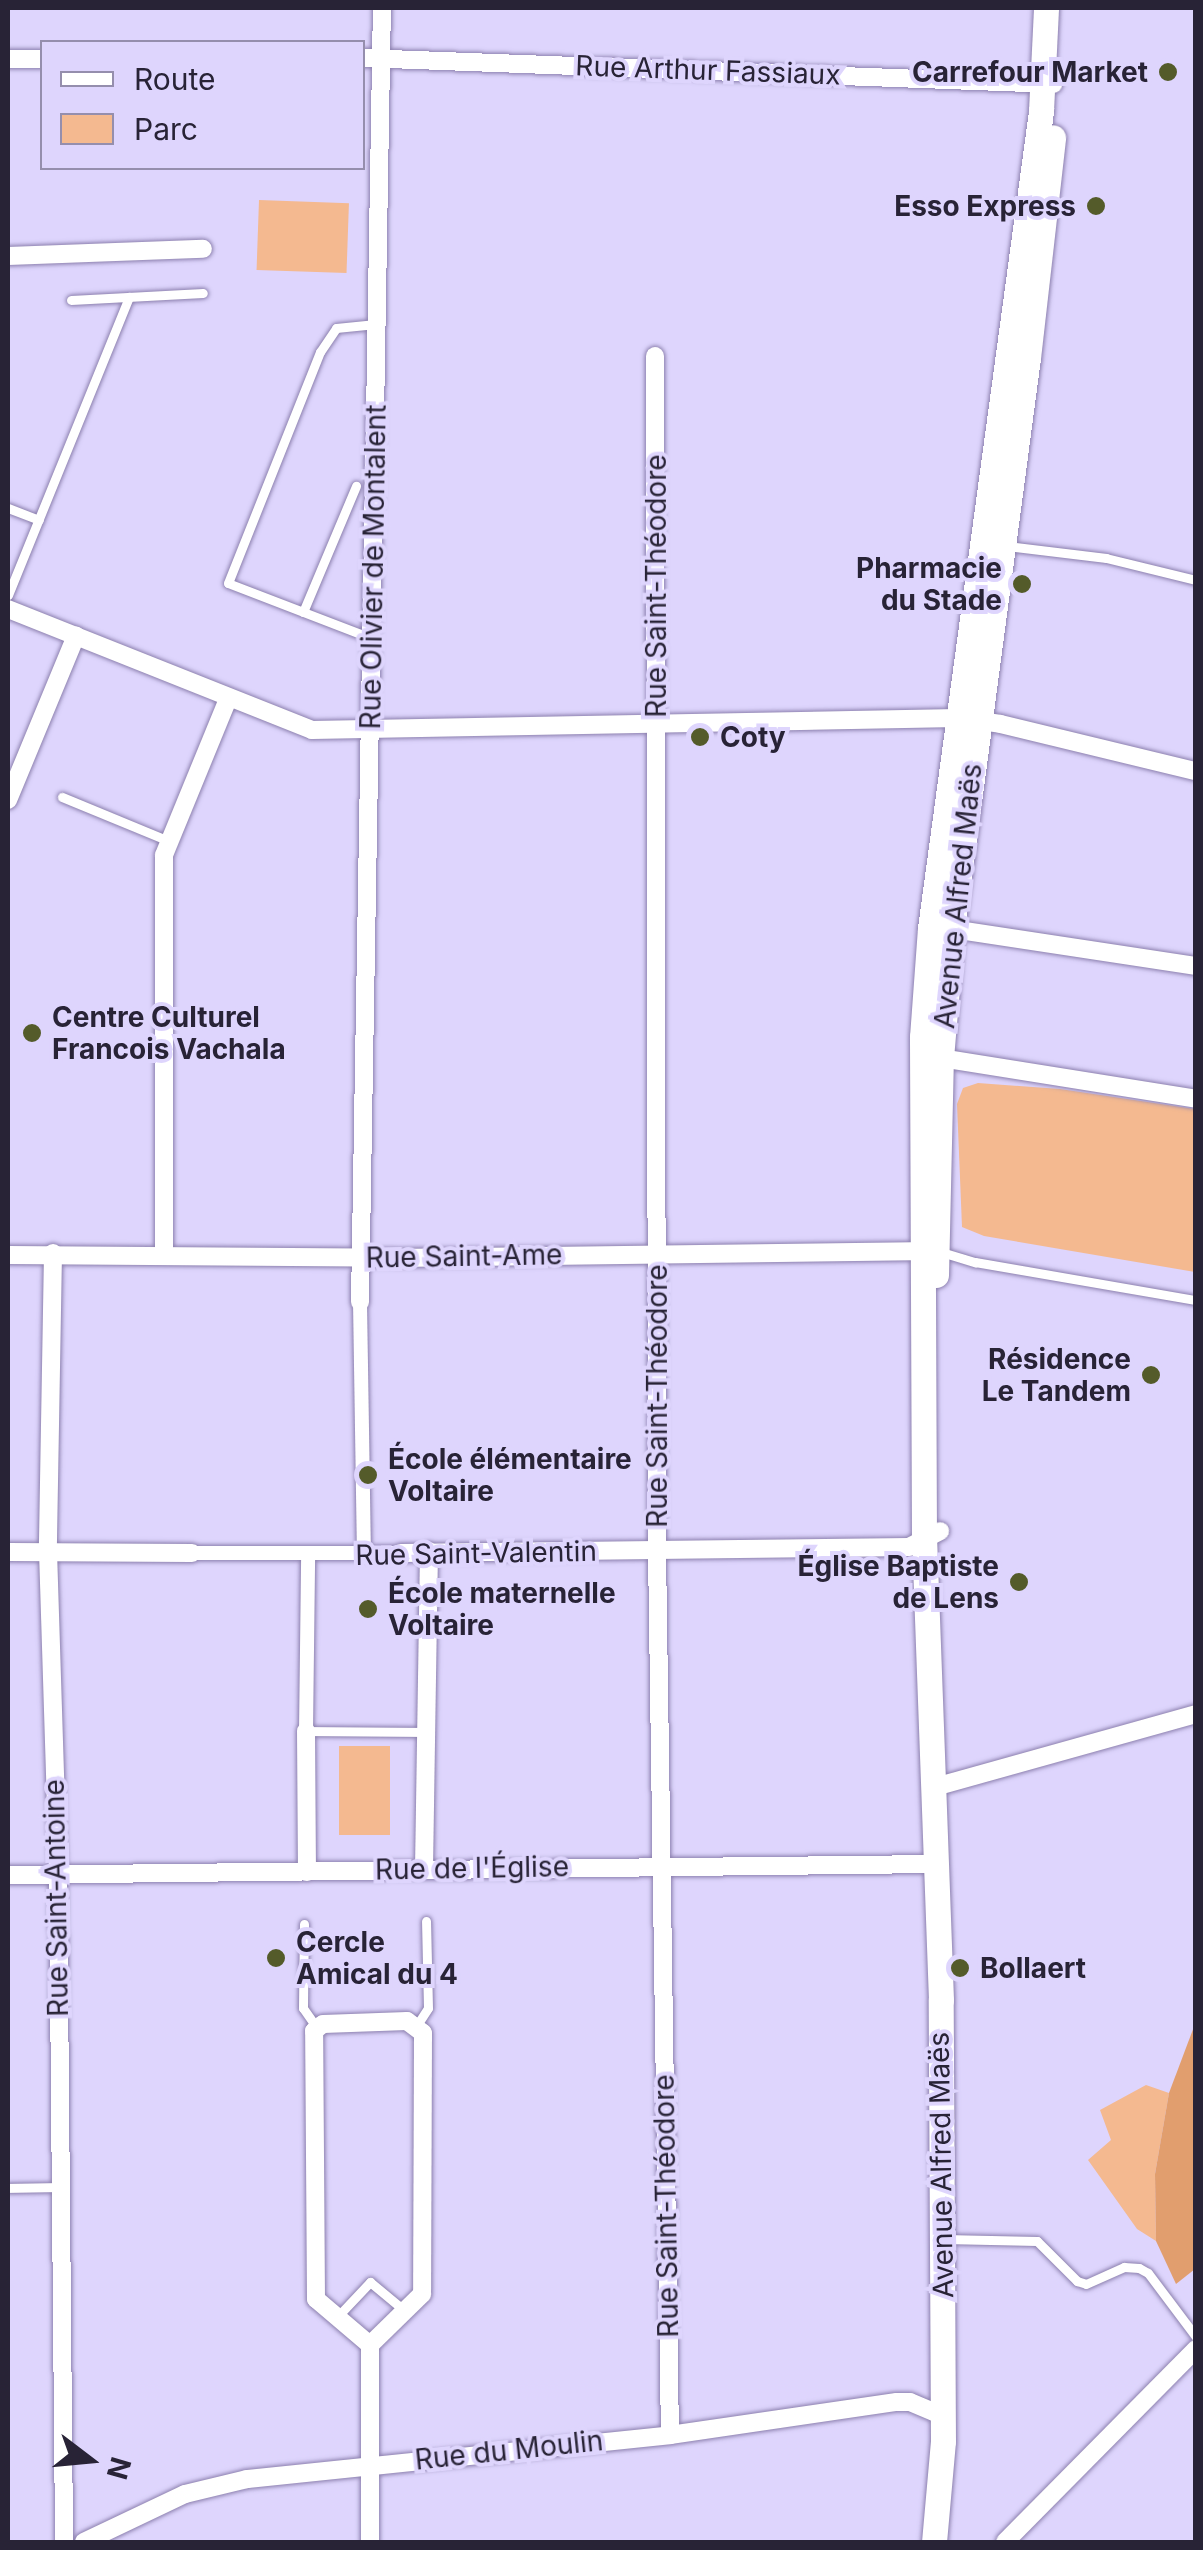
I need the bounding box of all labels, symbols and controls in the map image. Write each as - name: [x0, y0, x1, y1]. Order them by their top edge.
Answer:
- legend: [40, 40, 365, 170]
- street label: Rue Arthur Fassiaux: [575, 49, 841, 91]
- place label: Carrefour Market: [912, 55, 1148, 89]
- text: Route: [134, 61, 216, 97]
- marker: Carrefour Market: [1157, 61, 1179, 83]
- text: Parc: [134, 111, 198, 147]
- place label: Esso Express: [894, 189, 1076, 223]
- marker: Esso Express: [1085, 195, 1107, 217]
- street label: Rue Olivier de Montalent: [353, 404, 393, 730]
- street label: Rue Saint-Théodore: [639, 454, 673, 718]
- place label: Pharmacie du Stade: [856, 551, 1002, 617]
- marker: Pharmacie du Stade: [1011, 573, 1033, 595]
- place label: Coty: [720, 720, 786, 754]
- marker: Coty: [689, 726, 711, 748]
- street label: Avenue Alfred Maës: [927, 762, 989, 1030]
- place label: Centre Culturel Francois Vachala: [52, 1000, 286, 1066]
- marker: Centre Culturel Francois Vachala: [21, 1022, 43, 1044]
- street label: Rue Saint-Ame: [365, 1237, 563, 1275]
- street label: Rue Saint-Théodore: [640, 1264, 674, 1528]
- place label: Résidence Le Tandem: [982, 1342, 1131, 1408]
- marker: Résidence Le Tandem: [1140, 1364, 1162, 1386]
- place label: École élémentaire Voltaire: [388, 1442, 632, 1508]
- marker: École élémentaire Voltaire: [357, 1464, 379, 1486]
- street label: Rue Saint-Valentin: [355, 1534, 597, 1572]
- place label: Église Baptiste de Lens: [798, 1549, 999, 1615]
- marker: Église Baptiste de Lens: [1008, 1571, 1030, 1593]
- place label: École maternelle Voltaire: [388, 1576, 616, 1642]
- marker: École maternelle Voltaire: [357, 1598, 379, 1620]
- street label: Rue Saint-Antoine: [37, 1779, 75, 2017]
- street label: Rue de l'Église: [375, 1850, 569, 1886]
- place label: Cercle Amical du 4: [296, 1925, 458, 1991]
- marker: Cercle Amical du 4: [265, 1947, 287, 1969]
- place label: Bollaert: [980, 1951, 1086, 1985]
- marker: Bollaert: [949, 1957, 971, 1979]
- street label: Avenue Alfred Maës: [922, 2032, 960, 2298]
- street label: Rue Saint-Théodore: [647, 2074, 685, 2338]
- north arrow: [40, 2410, 140, 2510]
- street label: Rue du Moulin: [413, 2423, 605, 2477]
- text: N: [100, 2453, 138, 2483]

